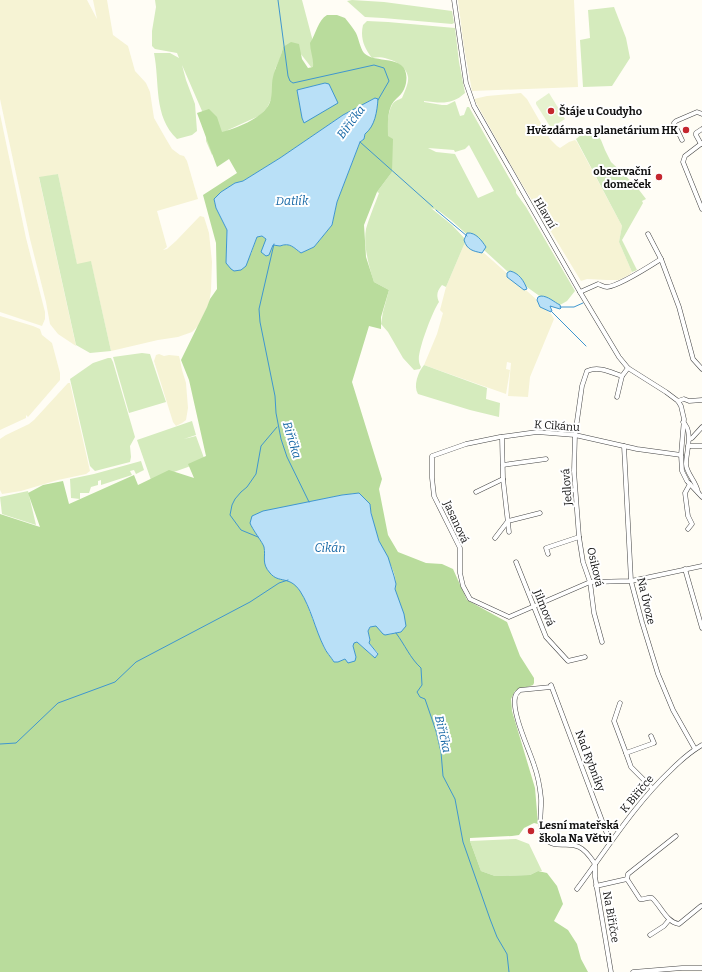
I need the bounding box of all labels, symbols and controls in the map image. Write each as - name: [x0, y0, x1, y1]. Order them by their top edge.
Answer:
- water label: Biřička: [334, 103, 368, 141]
- place label: Štáje u Coudyho: [559, 104, 642, 118]
- marker: Štáje u Coudyho: [546, 106, 556, 116]
- place label: Hvězdárna a planetárium HK: [527, 124, 678, 137]
- marker: Hvězdárna a planetárium HK: [681, 125, 691, 135]
- place label: observační domeček: [593, 165, 651, 191]
- marker: observační domeček: [654, 172, 664, 182]
- water label: Datlík: [276, 194, 309, 208]
- street label: Hlavní: [531, 195, 559, 231]
- street label: K Cikánu: [534, 418, 580, 434]
- water label: Biřička: [280, 420, 304, 460]
- street label: Jedlová: [559, 468, 575, 507]
- street label: Jasanová: [440, 498, 471, 545]
- water label: Cikán: [315, 541, 345, 555]
- street label: Osiková: [584, 546, 606, 588]
- street label: Na Úvoze: [634, 576, 659, 626]
- street label: Jilmová: [530, 587, 557, 628]
- water label: Biřička: [432, 714, 454, 754]
- street label: Nad Rybníky: [572, 728, 608, 794]
- street label: K Biřičce: [618, 773, 656, 815]
- place label: Lesní mateřská škola Na Větvi: [539, 819, 620, 845]
- marker: Lesní mateřská škola Na Větvi: [526, 826, 536, 836]
- street label: Na Biřičce: [600, 890, 622, 944]

